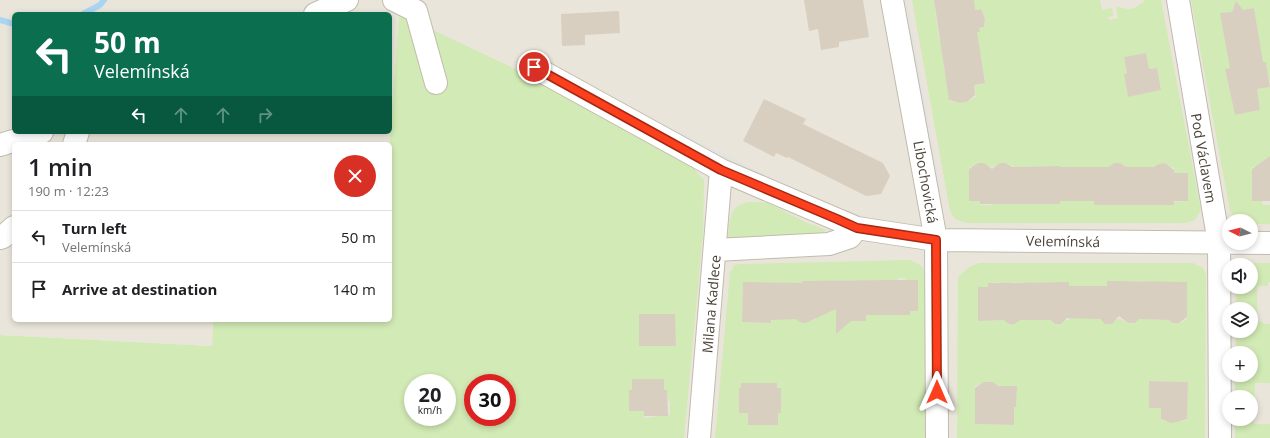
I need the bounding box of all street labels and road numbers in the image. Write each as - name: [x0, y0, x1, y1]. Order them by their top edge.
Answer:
- street label: Pod Václavem: [1187, 112, 1221, 204]
- street label: Libochovická: [909, 139, 943, 225]
- street label: Velemínská: [1026, 231, 1100, 251]
- street label: Milana Kadlece: [697, 254, 725, 354]

